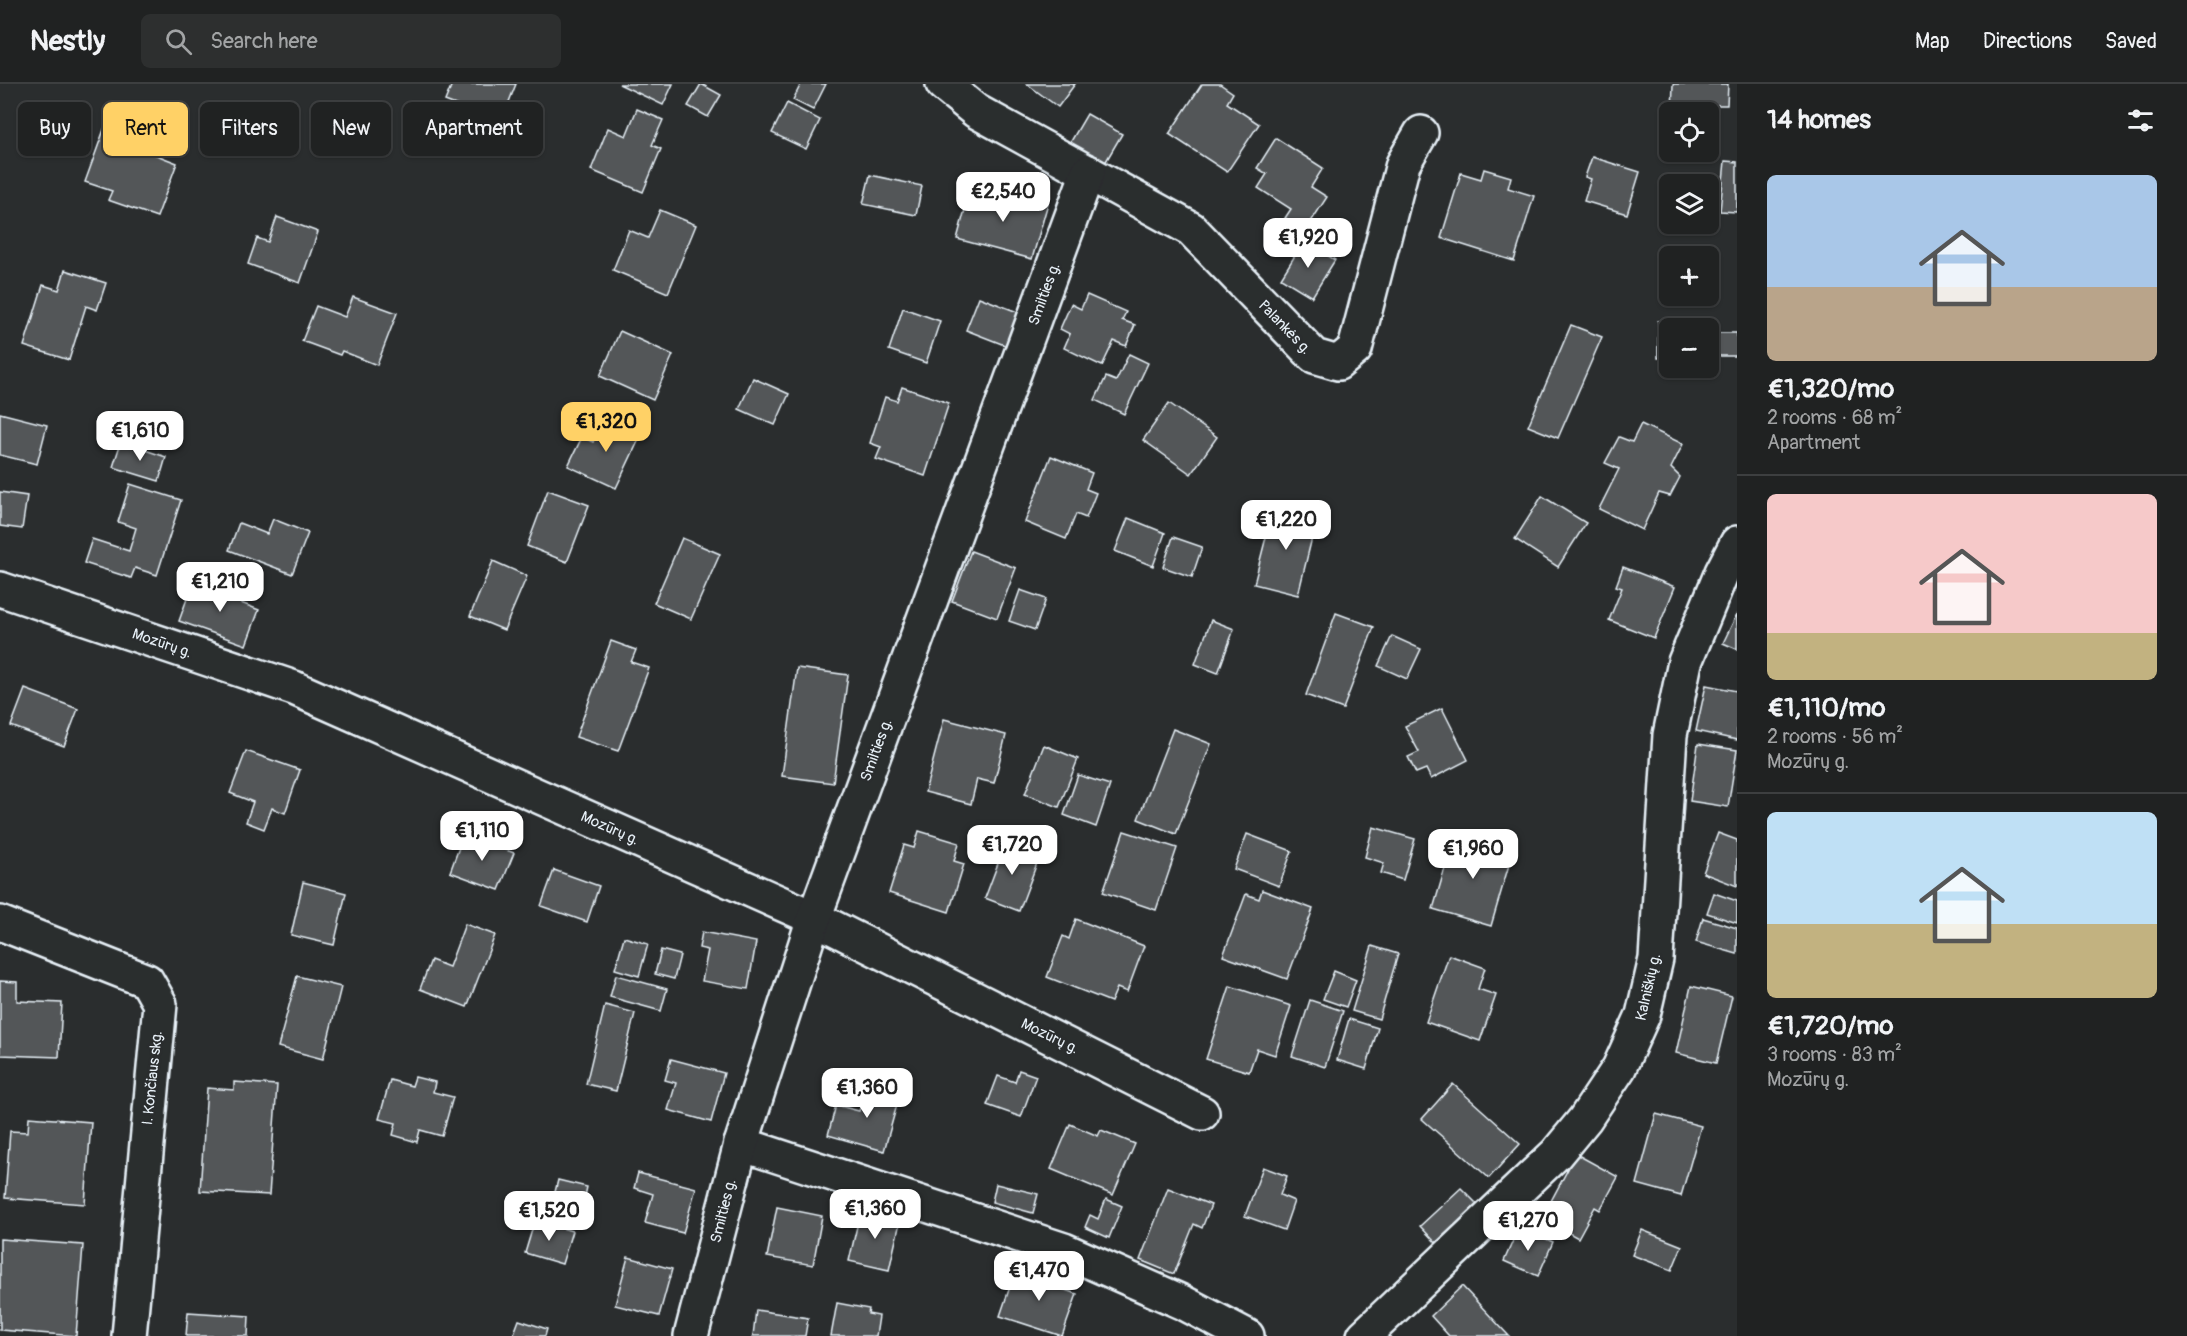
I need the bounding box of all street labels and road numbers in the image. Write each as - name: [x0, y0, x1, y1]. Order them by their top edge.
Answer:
- street label: Smilties g.: [1024, 260, 1065, 328]
- street label: Palankės g.: [1254, 296, 1315, 359]
- street label: Mozūrų g.: [130, 624, 194, 662]
- street label: Smilties g.: [856, 716, 897, 784]
- street label: Mozūrų g.: [578, 807, 642, 850]
- street label: Kalniškių g.: [1632, 952, 1665, 1022]
- street label: Mozūrų g.: [1018, 1014, 1082, 1059]
- street label: I. Končiaus skg.: [138, 1030, 167, 1126]
- street label: Smilties g.: [706, 1177, 741, 1245]

